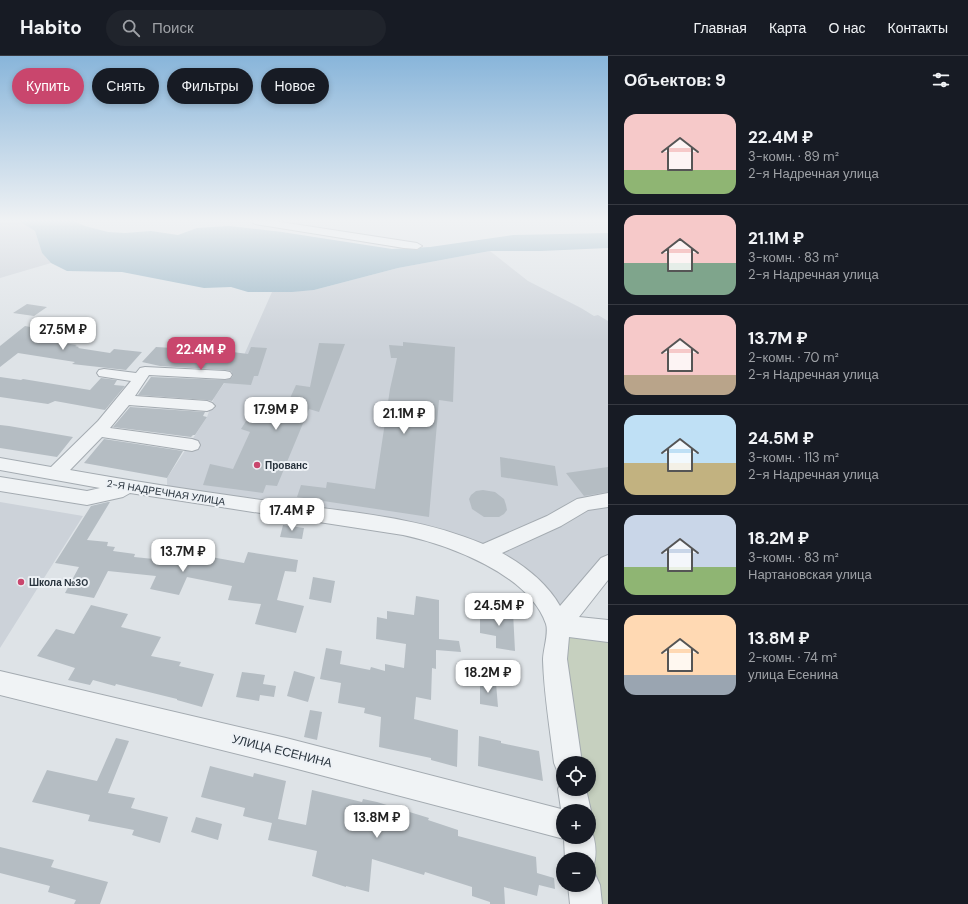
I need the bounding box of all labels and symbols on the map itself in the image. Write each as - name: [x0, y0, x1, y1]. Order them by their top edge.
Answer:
- pin: 27.5M ₽: [26, 317, 100, 351]
- pin: 22.4M ₽: [164, 337, 238, 371]
- pin: 17.9M ₽: [239, 397, 313, 431]
- pin: 21.1M ₽: [367, 401, 441, 435]
- place label: Прованс: [265, 459, 308, 472]
- marker: Прованс: [252, 460, 262, 470]
- street label: 2-Я НАДРЕЧНАЯ УЛИЦА: [106, 477, 226, 508]
- pin: 17.4M ₽: [255, 498, 329, 532]
- pin: 13.7M ₽: [146, 539, 220, 573]
- place label: Школа №30: [29, 576, 88, 589]
- marker: Школа №30: [16, 577, 26, 587]
- pin: 24.5M ₽: [462, 593, 536, 627]
- pin: 18.2M ₽: [451, 660, 525, 694]
- street label: УЛИЦА ЕСЕНИНА: [230, 731, 334, 771]
- pin: 13.8M ₽: [340, 805, 414, 839]

